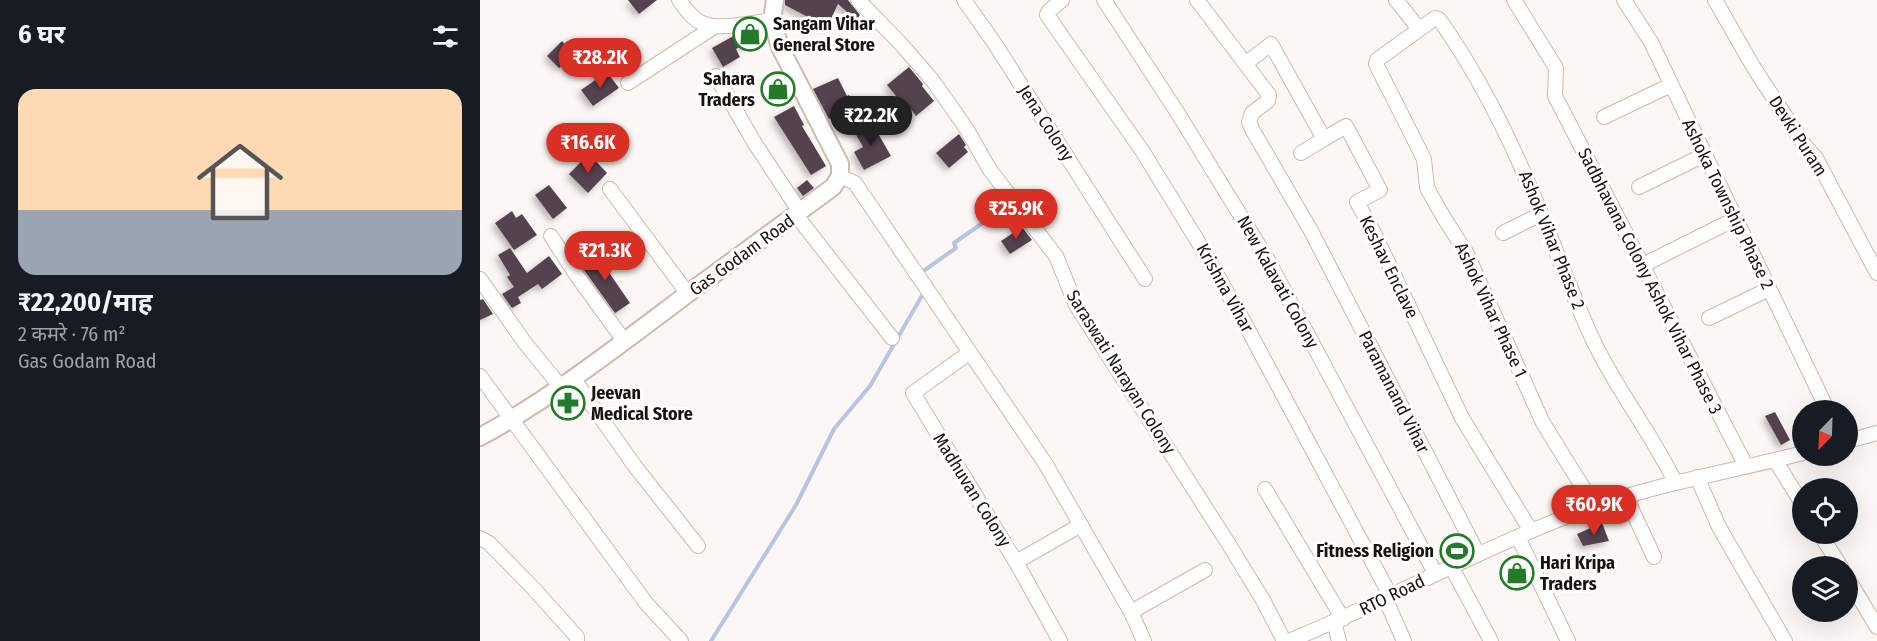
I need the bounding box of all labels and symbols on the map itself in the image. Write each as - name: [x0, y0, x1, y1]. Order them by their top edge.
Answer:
- place label: Sangam Vihar General Store: [773, 13, 875, 56]
- shop icon: Sangam Vihar General Store: [732, 16, 768, 52]
- pin: ₹28.2K: [551, 38, 649, 89]
- place label: Sahara Traders: [698, 68, 755, 111]
- shop icon: Sahara Traders: [760, 71, 796, 107]
- street label: Jena Colony: [1013, 81, 1079, 165]
- street label: Devki Puram: [1764, 92, 1832, 180]
- pin: ₹22.2K: [822, 96, 920, 147]
- street label: Ashoka Township Phase 2: [1677, 115, 1779, 293]
- pin: ₹16.6K: [539, 123, 637, 174]
- street label: Sadbhavana Colony Ashok Vihar Phase 3: [1573, 144, 1727, 418]
- street label: Ashok Vihar Phase 2: [1514, 168, 1590, 312]
- pin: ₹25.9K: [967, 189, 1065, 240]
- street label: Gas Godam Road: [685, 209, 799, 301]
- street label: New Kalavati Colony: [1232, 212, 1324, 352]
- street label: Keshav Enclave: [1355, 212, 1423, 322]
- pin: ₹21.3K: [556, 231, 654, 282]
- street label: Ashok Vihar Phase 1: [1450, 239, 1532, 381]
- street label: Krishna Vihar: [1192, 240, 1259, 337]
- street label: Saraswati Narayan Colony: [1062, 286, 1180, 458]
- street label: Paramanand Vihar: [1354, 327, 1435, 458]
- place label: Jeevan Medical Store: [590, 382, 693, 425]
- pharmacy icon: Jeevan Medical Store: [550, 385, 586, 421]
- north arrow: [1792, 400, 1858, 466]
- street label: Madhuvan Colony: [928, 429, 1016, 551]
- pin: ₹60.9K: [1545, 485, 1643, 536]
- sports icon: Fitness Religion: [1439, 533, 1475, 569]
- place label: Fitness Religion: [1316, 540, 1434, 562]
- place label: Hari Kripa Traders: [1540, 552, 1615, 595]
- shop icon: Hari Kripa Traders: [1499, 555, 1535, 591]
- street label: RTO Road: [1356, 570, 1428, 620]

